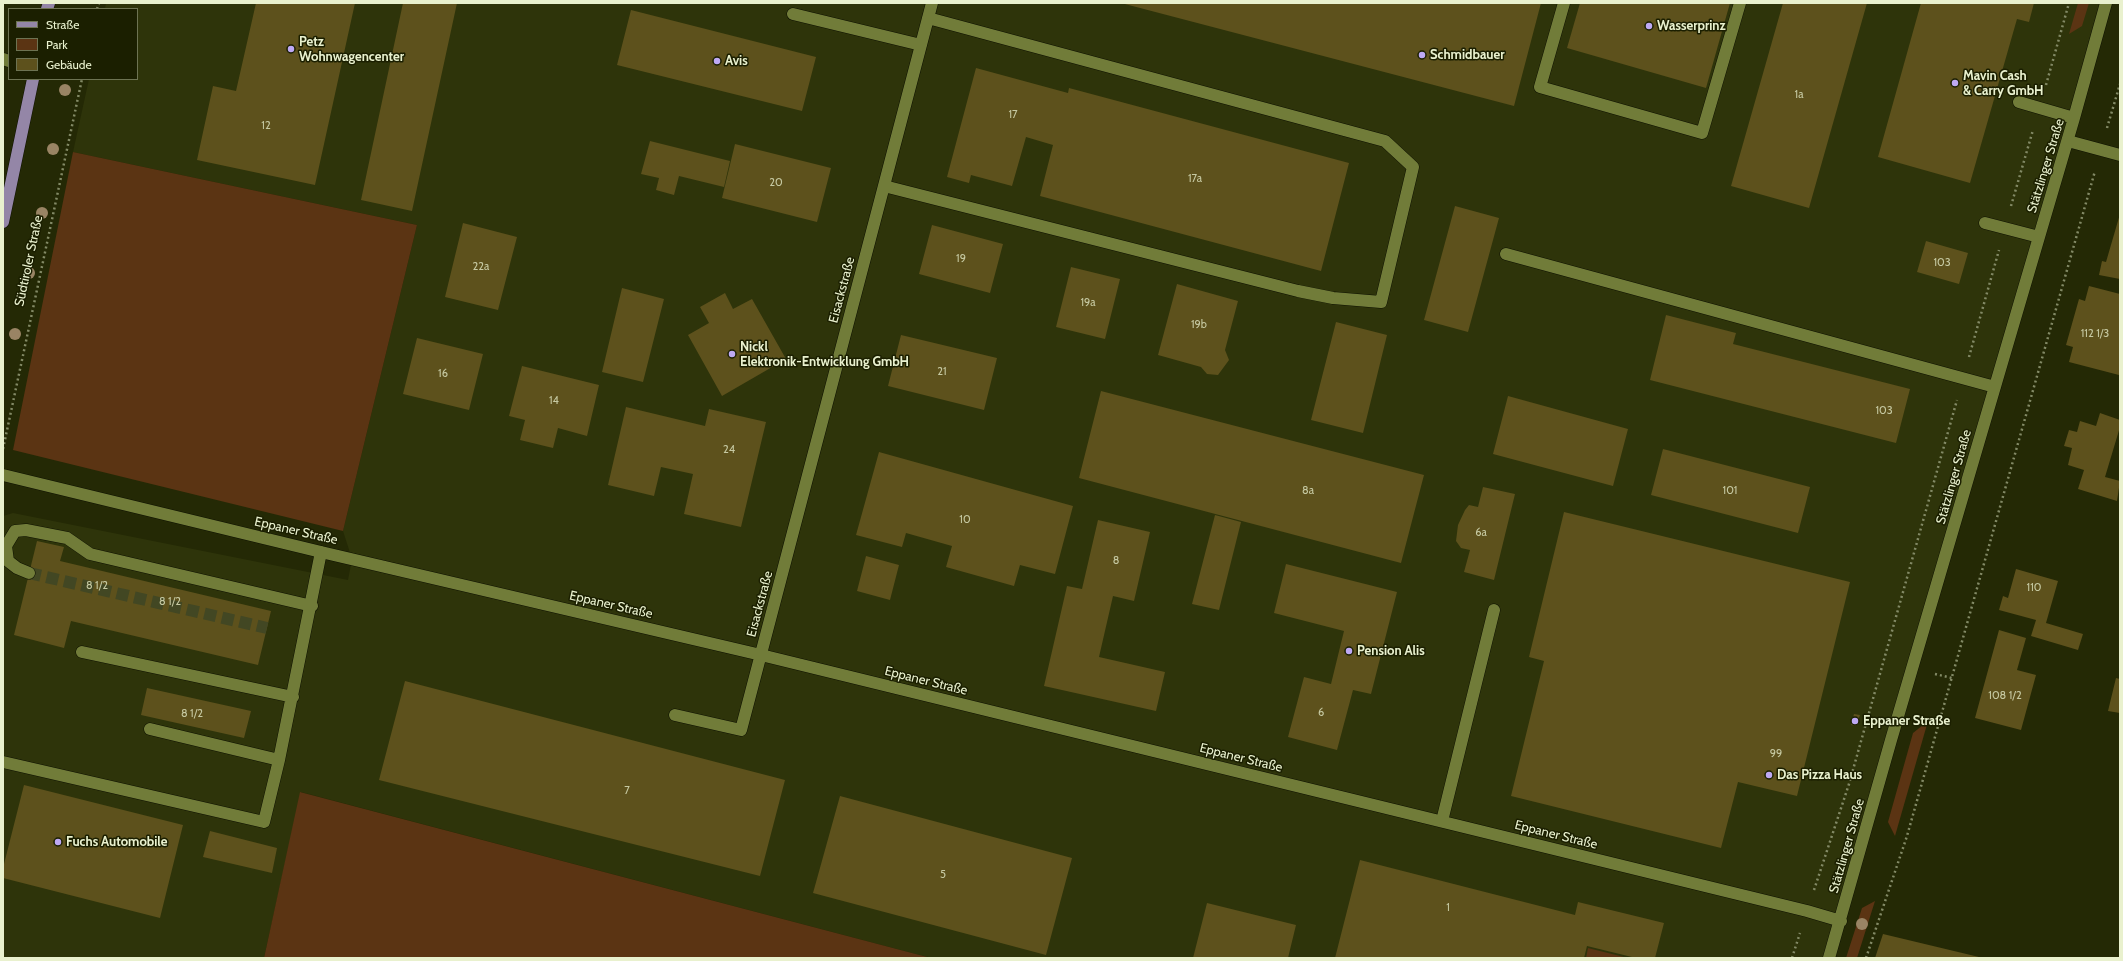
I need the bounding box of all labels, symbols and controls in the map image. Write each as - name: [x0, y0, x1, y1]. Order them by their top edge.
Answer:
- legend: [8, 8, 138, 80]
- text: Straße: [46, 17, 79, 32]
- place label: Wasserprinz: [1657, 18, 1726, 34]
- marker: Wasserprinz: [1644, 21, 1654, 31]
- place label: Petz Wohnwagencenter: [299, 34, 404, 65]
- text: Park: [46, 37, 68, 52]
- marker: Petz Wohnwagencenter: [286, 44, 296, 54]
- place label: Schmidbauer: [1430, 47, 1504, 63]
- marker: Schmidbauer: [1417, 50, 1427, 60]
- place label: Avis: [725, 53, 748, 69]
- marker: Avis: [712, 56, 722, 66]
- text: Gebäude: [46, 57, 92, 72]
- place label: Mavin Cash & Carry GmbH: [1963, 68, 2043, 99]
- marker: Mavin Cash & Carry GmbH: [1950, 78, 1960, 88]
- house number: 1a: [1795, 88, 1803, 102]
- house number: 17: [1008, 108, 1018, 122]
- street label: Stätzlinger Straße: [2024, 117, 2068, 215]
- house number: 12: [261, 119, 271, 133]
- house number: 17a: [1188, 172, 1202, 186]
- house number: 20: [769, 176, 783, 190]
- street label: Südtiroler Straße: [12, 214, 46, 308]
- house number: 19: [956, 252, 966, 266]
- street label: Eisackstraße: [826, 255, 858, 325]
- house number: 103: [1933, 256, 1951, 270]
- house number: 22a: [473, 260, 489, 274]
- house number: 19a: [1080, 296, 1096, 310]
- house number: 19b: [1191, 318, 1207, 332]
- house number: 112 1/3: [2081, 327, 2109, 341]
- place label: Nickl Elektronik-Entwicklung GmbH: [740, 339, 909, 370]
- marker: Nickl Elektronik-Entwicklung GmbH: [727, 349, 737, 359]
- house number: 21: [937, 365, 947, 379]
- house number: 16: [438, 367, 448, 381]
- house number: 14: [549, 394, 559, 408]
- house number: 103: [1875, 404, 1893, 418]
- street label: Stätzlinger Straße: [1933, 428, 1975, 526]
- house number: 24: [723, 443, 735, 457]
- house number: 8a: [1302, 484, 1314, 498]
- house number: 101: [1723, 484, 1737, 498]
- house number: 10: [959, 513, 971, 527]
- street label: Eppaner Straße: [253, 514, 339, 548]
- house number: 6a: [1475, 526, 1487, 540]
- house number: 8: [1113, 554, 1119, 568]
- street label: Eisackstraße: [744, 569, 776, 639]
- house number: 8 1/2: [86, 579, 108, 593]
- house number: 110: [2027, 581, 2041, 595]
- street label: Eppaner Straße: [568, 588, 654, 622]
- house number: 8 1/2: [159, 595, 181, 609]
- place label: Pension Alis: [1357, 643, 1425, 659]
- marker: Pension Alis: [1344, 646, 1354, 656]
- street label: Eppaner Straße: [883, 663, 969, 699]
- house number: 108 1/2: [1988, 689, 2022, 703]
- house number: 6: [1318, 706, 1324, 720]
- house number: 8 1/2: [181, 707, 203, 721]
- place label: Eppaner Straße: [1863, 713, 1950, 729]
- marker: Eppaner Straße: [1850, 716, 1860, 726]
- street label: Eppaner Straße: [1198, 740, 1284, 776]
- house number: 99: [1770, 747, 1782, 761]
- place label: Das Pizza Haus: [1777, 767, 1862, 783]
- marker: Das Pizza Haus: [1764, 770, 1774, 780]
- house number: 7: [624, 784, 630, 798]
- street label: Stätzlinger Straße: [1826, 797, 1868, 895]
- street label: Eppaner Straße: [1513, 817, 1599, 853]
- place label: Fuchs Automobile: [66, 834, 167, 850]
- marker: Fuchs Automobile: [53, 837, 63, 847]
- house number: 5: [940, 868, 946, 882]
- house number: 1: [1446, 901, 1450, 915]

